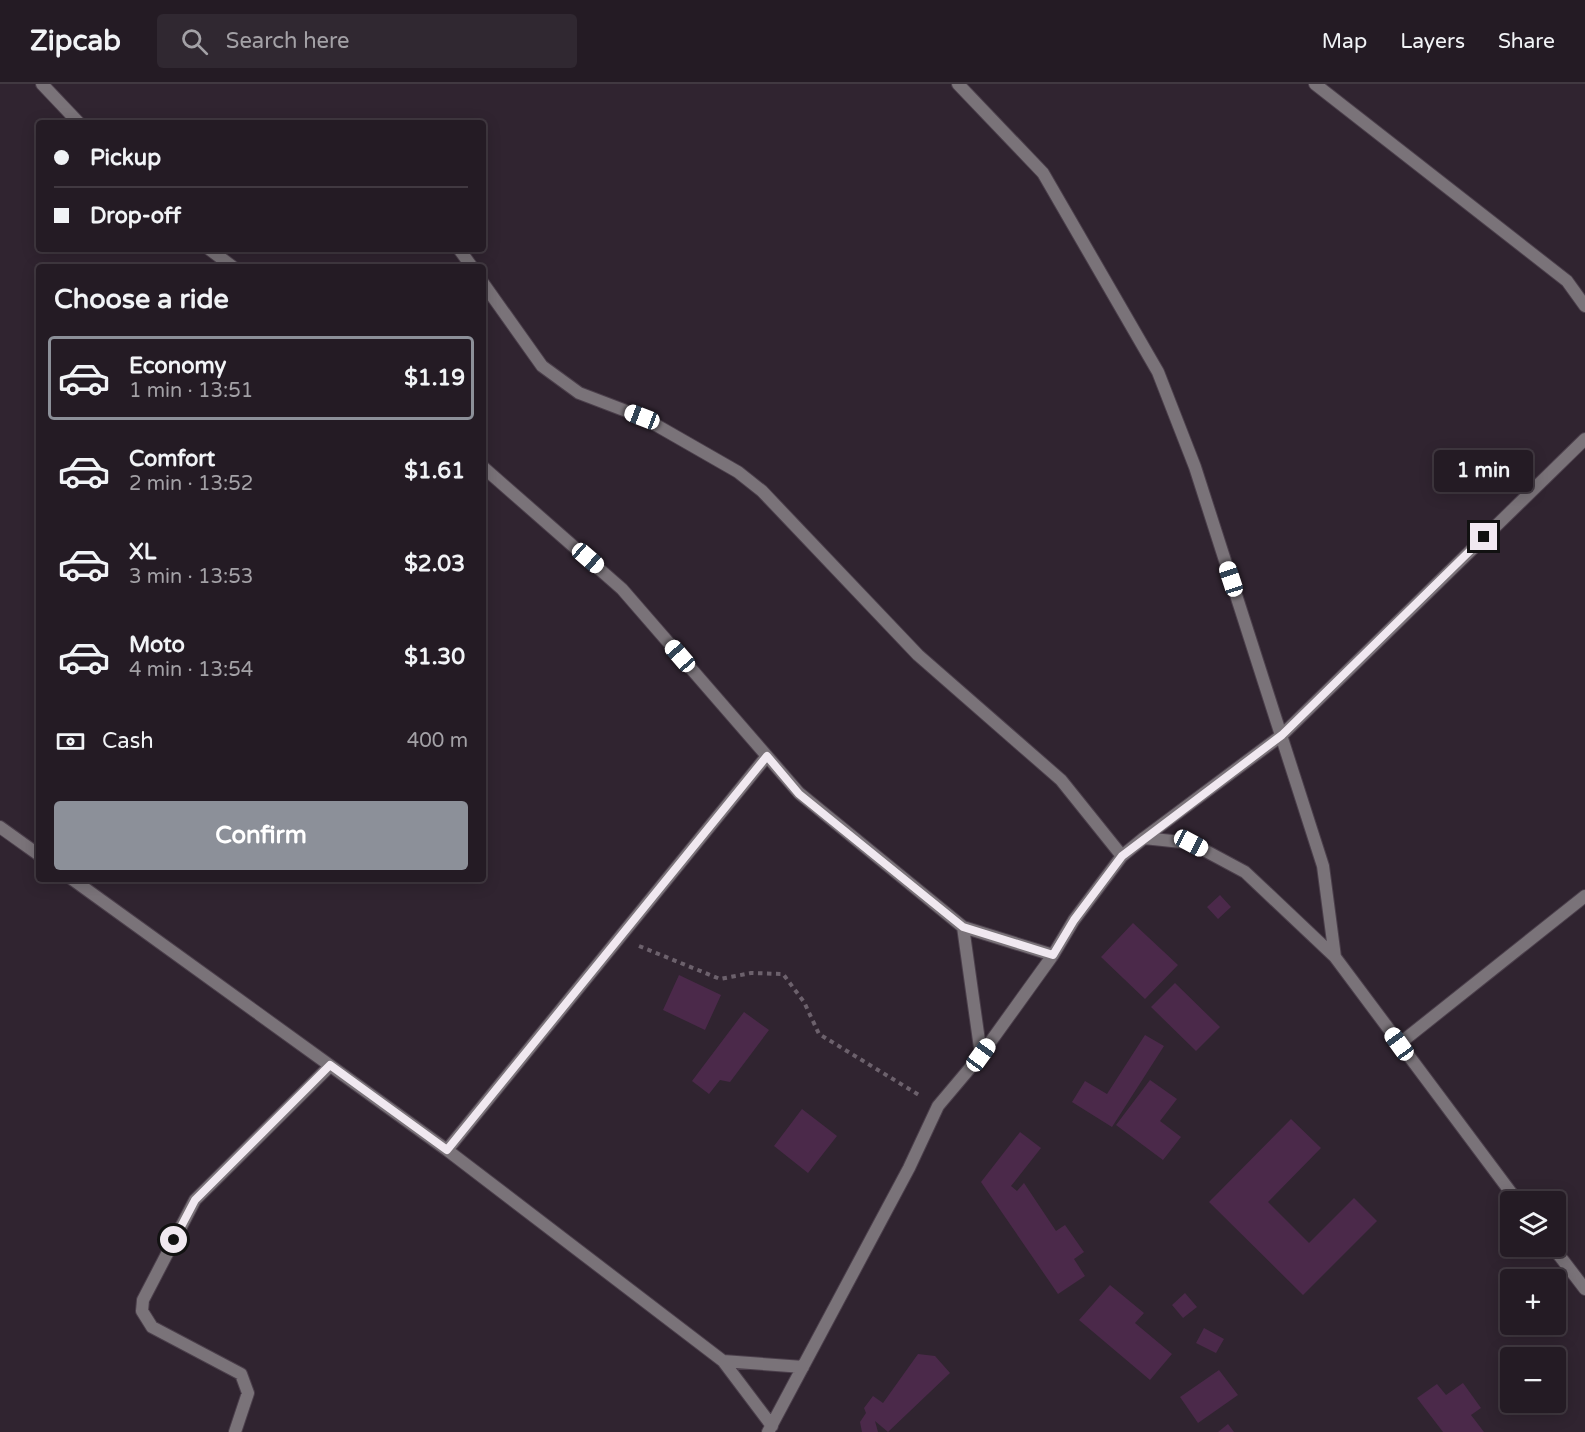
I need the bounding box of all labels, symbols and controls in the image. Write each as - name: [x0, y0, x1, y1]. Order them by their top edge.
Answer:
- search box: [157, 14, 577, 68]
- text: Zipcab: [30, 24, 121, 58]
- icon: search: [178, 25, 211, 58]
- text: Search here: [226, 28, 350, 54]
- text: Map: [1322, 29, 1367, 54]
- text: Layers: [1400, 29, 1465, 54]
- text: Share: [1498, 29, 1555, 54]
- text: Pickup: [90, 145, 161, 171]
- text: Drop-off: [90, 203, 181, 229]
- text: Choose a ride: [54, 283, 229, 316]
- icon: car: [57, 351, 111, 405]
- text: Economy: [129, 353, 226, 379]
- text: $1.19: [404, 365, 465, 391]
- text: 1 min · 13:51: [129, 379, 253, 403]
- car: [622, 402, 662, 432]
- icon: car: [57, 444, 111, 498]
- text: Comfort: [129, 446, 215, 472]
- callout: 1 min: [1434, 450, 1534, 492]
- text: $1.61: [404, 458, 465, 484]
- text: 1 min: [1457, 459, 1510, 483]
- text: 2 min · 13:52: [129, 472, 253, 496]
- route end: [1470, 523, 1497, 550]
- icon: car: [57, 537, 111, 591]
- text: XL: [129, 539, 156, 565]
- car: [569, 539, 607, 577]
- text: $2.03: [404, 551, 465, 577]
- car: [1217, 559, 1245, 599]
- text: 3 min · 13:53: [129, 565, 253, 589]
- icon: car: [57, 630, 111, 684]
- text: Moto: [129, 632, 185, 658]
- car: [661, 637, 699, 675]
- text: $1.30: [404, 644, 465, 670]
- text: 4 min · 13:54: [129, 658, 253, 682]
- icon: cash: [54, 725, 87, 758]
- text: Cash: [102, 728, 154, 754]
- text: 400 m: [407, 729, 468, 753]
- button: Confirm: [54, 801, 468, 870]
- car: [1171, 827, 1211, 859]
- car: [1381, 1024, 1417, 1064]
- car: [963, 1035, 999, 1075]
- map controls: [1500, 1191, 1566, 1413]
- button: layers: [1500, 1191, 1566, 1257]
- route start: [160, 1226, 187, 1253]
- button: +: [1500, 1269, 1566, 1335]
- button: −: [1500, 1347, 1566, 1413]

